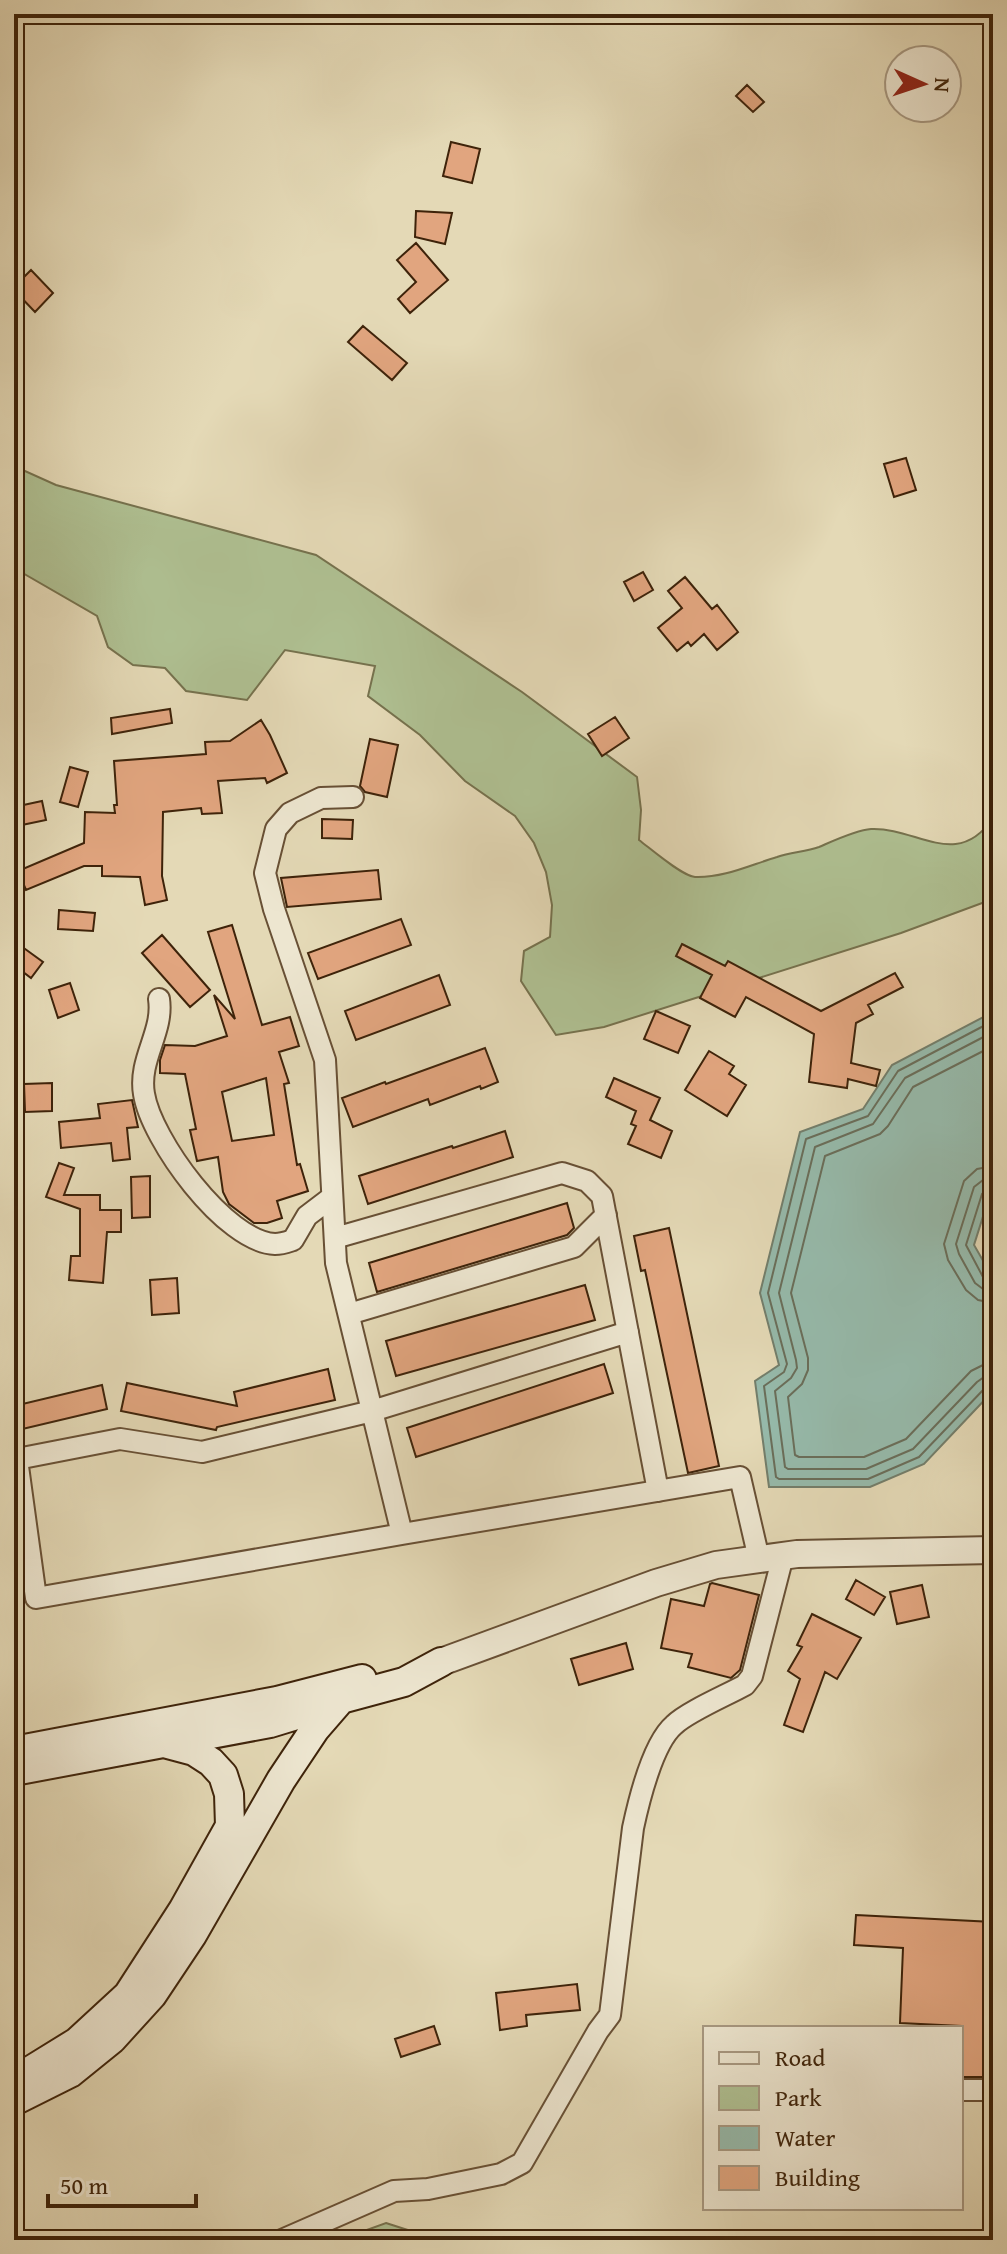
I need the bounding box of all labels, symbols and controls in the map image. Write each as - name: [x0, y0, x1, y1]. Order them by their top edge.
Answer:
- north arrow: [883, 44, 963, 124]
- text: N: [927, 77, 959, 94]
- legend: [703, 2026, 963, 2210]
- text: Road: [775, 2040, 825, 2075]
- text: Park: [775, 2080, 822, 2115]
- text: Water: [775, 2120, 836, 2155]
- scale bar: [48, 2158, 196, 2208]
- text: Building: [775, 2160, 860, 2195]
- text: 50 m: [60, 2168, 108, 2203]

